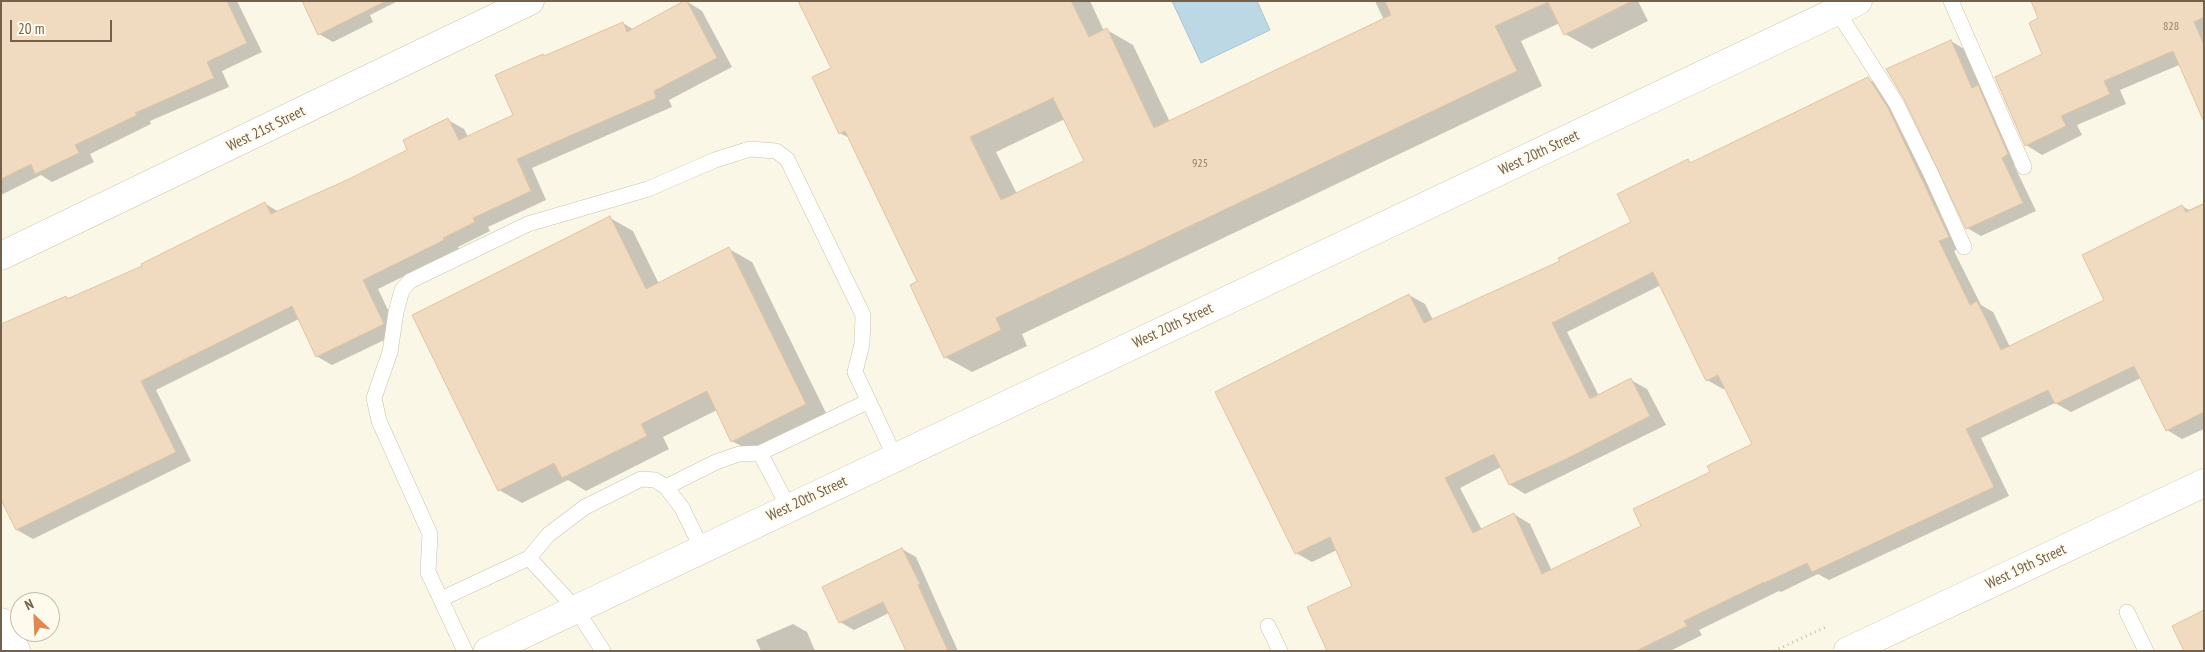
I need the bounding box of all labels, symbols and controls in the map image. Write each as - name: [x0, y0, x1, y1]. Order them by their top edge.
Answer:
- scale bar: [12, 10, 115, 42]
- text: 20 m: [18, 19, 44, 38]
- house number: 828: [2163, 20, 2179, 34]
- street label: West 21st Street: [224, 102, 308, 156]
- street label: West 20th Street: [1496, 127, 1582, 179]
- house number: 925: [1192, 157, 1208, 171]
- street label: West 20th Street: [1130, 300, 1216, 352]
- street label: West 20th Street: [764, 473, 850, 525]
- street label: West 19th Street: [1983, 541, 2069, 593]
- north arrow: [10, 592, 60, 642]
- text: N: [22, 595, 36, 614]

